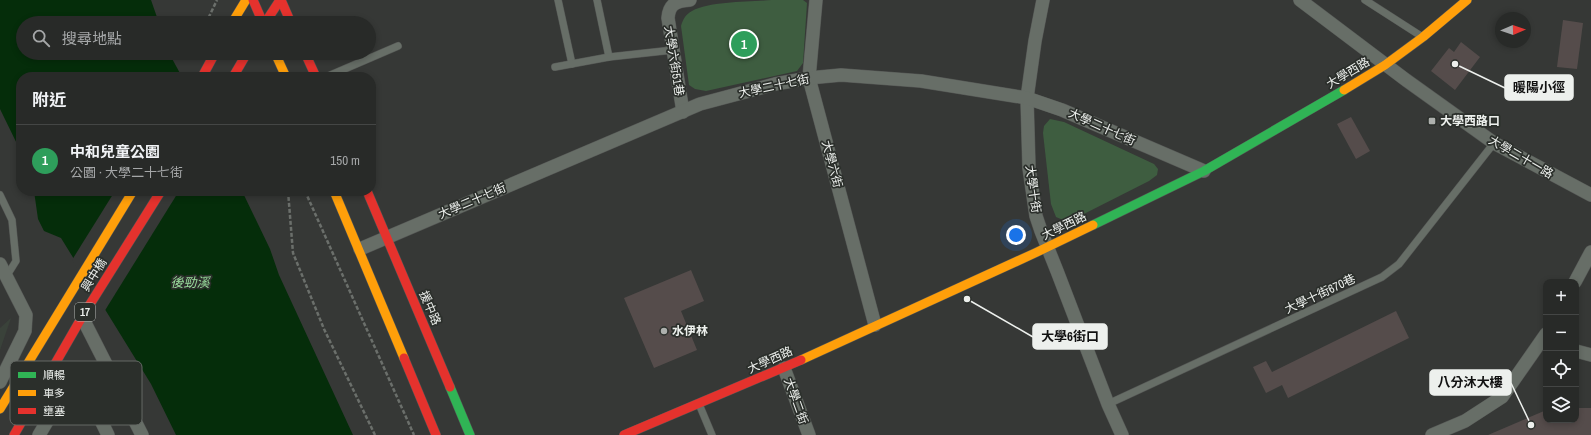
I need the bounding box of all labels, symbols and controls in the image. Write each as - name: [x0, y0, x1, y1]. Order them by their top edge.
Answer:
- north arrow: [1495, 12, 1531, 48]
- search box: [16, 16, 376, 60]
- street label: 大學六街51巷: [661, 25, 687, 97]
- icon: search: [30, 27, 52, 49]
- text: 搜尋地點: [62, 28, 122, 49]
- pin: 1: [731, 29, 757, 59]
- street label: 大學西路: [1323, 54, 1373, 92]
- street label: 大學二十七街: [737, 71, 811, 101]
- callout: 暖陽小徑: [1505, 75, 1573, 100]
- text: 暖陽小徑: [1513, 79, 1565, 96]
- text: 附近: [32, 88, 66, 111]
- street label: 大學二十七街: [1066, 105, 1138, 149]
- place label: 大學西路口: [1440, 113, 1500, 129]
- marker: 大學西路口: [1427, 116, 1437, 126]
- street label: 大學二十一路: [1486, 132, 1556, 182]
- street label: 大學六街: [818, 139, 846, 189]
- text: 中和兒童公園: [70, 141, 160, 162]
- text: 1: [42, 152, 48, 169]
- text: 150 m: [330, 152, 360, 169]
- text: 公園 · 大學二十七街: [70, 164, 183, 181]
- street label: 大學十街: [1022, 164, 1044, 214]
- street label: 大學二十七街: [436, 180, 508, 222]
- street label: 大學西路: [1039, 208, 1089, 244]
- your location: [1006, 225, 1026, 245]
- street label: 興中橋: [78, 255, 110, 295]
- street label: 大學十街670巷: [1282, 271, 1358, 317]
- water label: 後勁溪: [170, 274, 211, 291]
- map controls: [1543, 279, 1579, 423]
- button: +: [1543, 279, 1579, 315]
- street label: 援中路: [416, 288, 444, 328]
- road number: 17: [75, 303, 95, 321]
- button: −: [1543, 315, 1579, 351]
- place label: 水伊林: [672, 323, 708, 339]
- callout: 大學6街口: [1033, 324, 1107, 349]
- marker: 水伊林: [659, 326, 669, 336]
- text: 大學6街口: [1041, 328, 1099, 345]
- street label: 大學西路: [745, 343, 795, 377]
- button: locate: [1543, 351, 1579, 387]
- legend: [10, 361, 142, 425]
- text: 順暢: [43, 368, 65, 382]
- callout: 八分沐大樓: [1430, 370, 1511, 395]
- text: 八分沐大樓: [1437, 374, 1503, 391]
- street label: 大學二街: [780, 376, 812, 426]
- text: 車多: [43, 386, 65, 400]
- button: layers: [1543, 387, 1579, 423]
- text: 壅塞: [43, 404, 65, 418]

